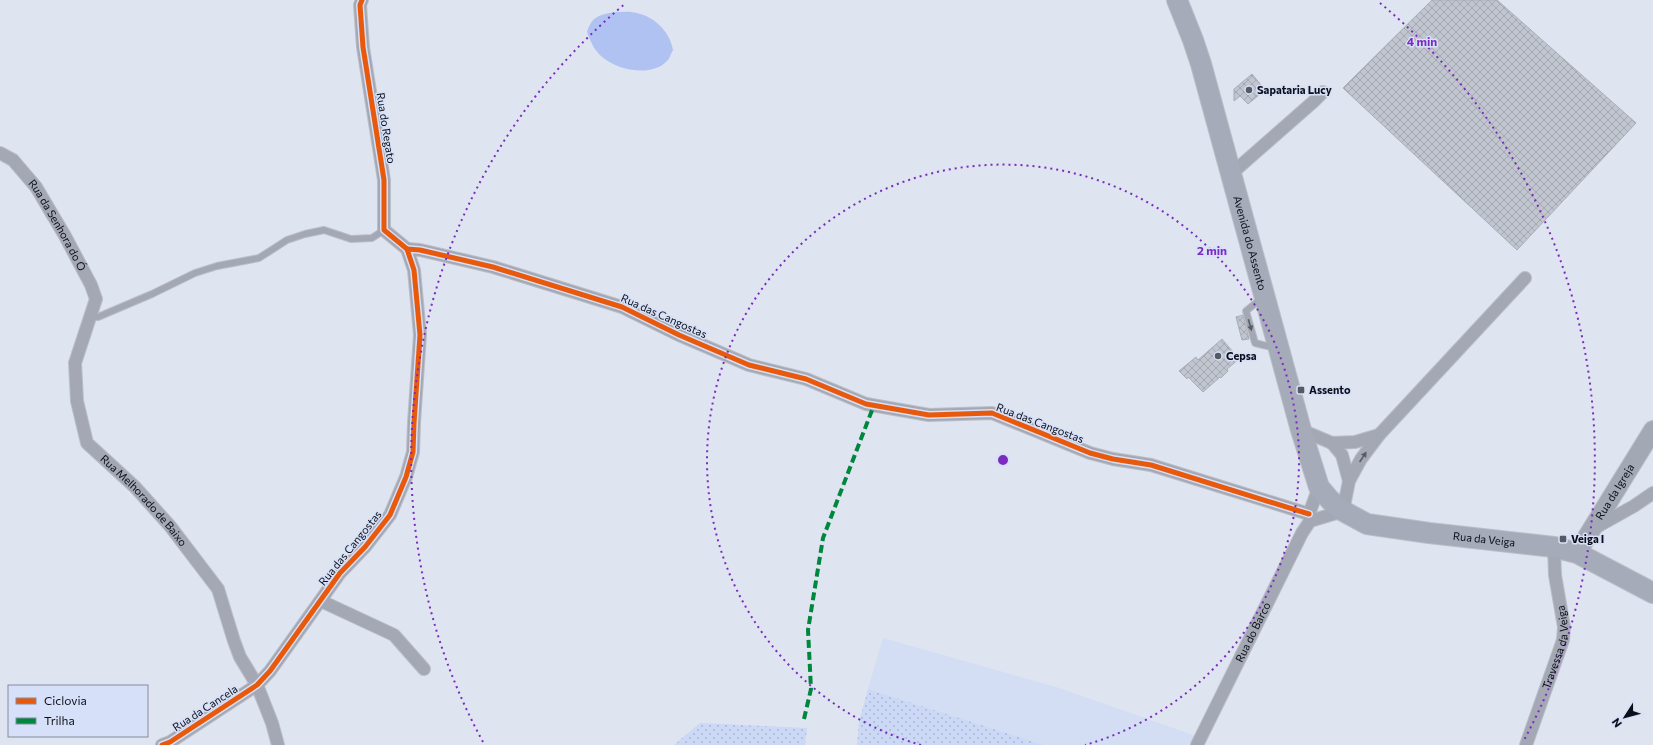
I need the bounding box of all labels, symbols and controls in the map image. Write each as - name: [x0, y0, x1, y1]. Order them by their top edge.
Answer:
- text: 4 min: [1407, 34, 1437, 48]
- place label: Sapataria Lucy: [1257, 83, 1332, 96]
- marker: Sapataria Lucy: [1244, 85, 1254, 95]
- street label: Rua do Regato: [374, 91, 399, 165]
- street label: Rua da Senhora do Ó: [26, 176, 90, 273]
- street label: Avenida do Assento: [1231, 194, 1270, 292]
- text: 2 min: [1197, 243, 1227, 257]
- street label: Rua das Cangostas: [619, 291, 709, 340]
- one-way arrow: [1247, 319, 1253, 331]
- place label: Cepsa: [1226, 349, 1257, 362]
- marker: Cepsa: [1213, 351, 1223, 361]
- place label: Assento: [1309, 383, 1351, 396]
- marker: Assento: [1296, 385, 1306, 395]
- street label: Rua das Cangostas: [995, 400, 1086, 445]
- street label: Rua Melhorado de Baixo: [98, 452, 190, 549]
- one-way arrow: [1359, 452, 1367, 462]
- centre of rings: [996, 453, 1010, 467]
- street label: Rua da Igreja: [1592, 461, 1637, 522]
- street label: Rua das Cangostas: [315, 508, 384, 588]
- street label: Rua da Veiga: [1452, 529, 1516, 549]
- place label: Veiga I: [1571, 532, 1604, 545]
- marker: Veiga I: [1558, 534, 1568, 544]
- street label: Rua do Barco: [1232, 599, 1273, 664]
- street label: Travessa da Veiga: [1539, 604, 1570, 691]
- street label: Rua da Cancela: [170, 682, 240, 733]
- legend: [8, 685, 148, 737]
- text: Ciclovia: [44, 693, 87, 707]
- north arrow: [1605, 697, 1645, 737]
- text: Trilha: [44, 713, 75, 727]
- text: N: [1609, 716, 1624, 730]

